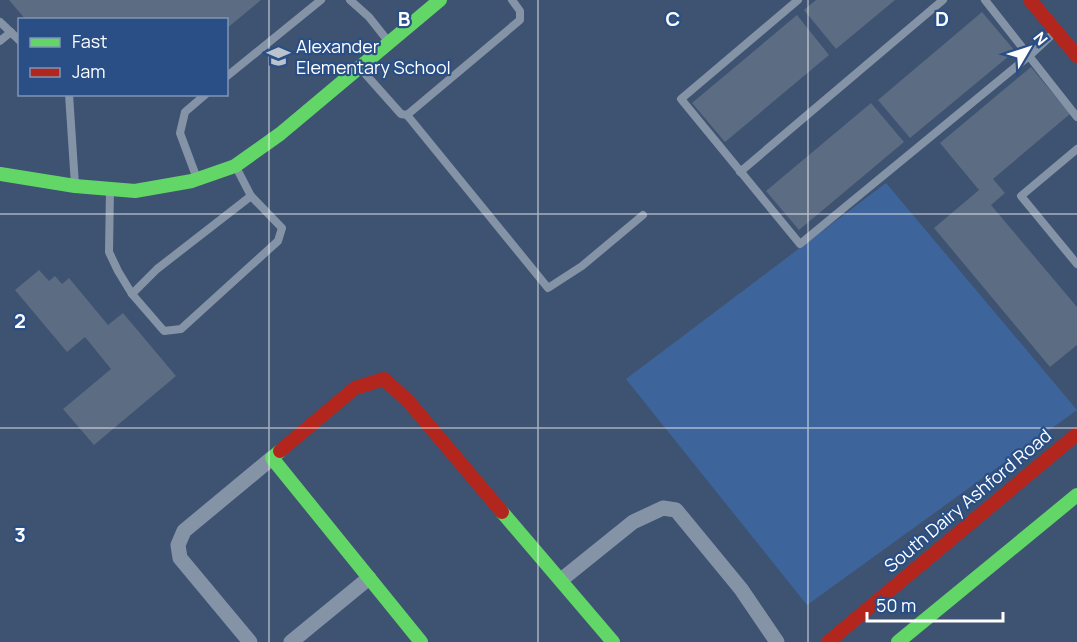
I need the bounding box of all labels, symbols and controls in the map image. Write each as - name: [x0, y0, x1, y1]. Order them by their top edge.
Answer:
- text: B: [398, 5, 411, 32]
- text: C: [666, 5, 680, 32]
- text: D: [935, 5, 949, 32]
- legend: [18, 18, 228, 96]
- north arrow: [999, 18, 1059, 78]
- text: N: [1028, 27, 1053, 50]
- text: Fast: [72, 29, 107, 53]
- place label: Alexander Elementary School: [296, 34, 451, 79]
- school or university icon: Alexander Elementary School: [265, 44, 291, 70]
- text: Jam: [72, 59, 106, 83]
- text: 2: [14, 307, 26, 334]
- street label: South Dairy Ashford Road: [879, 423, 1056, 577]
- text: 3: [14, 521, 26, 548]
- scale bar: [867, 585, 1004, 623]
- text: 50 m: [876, 593, 916, 617]

